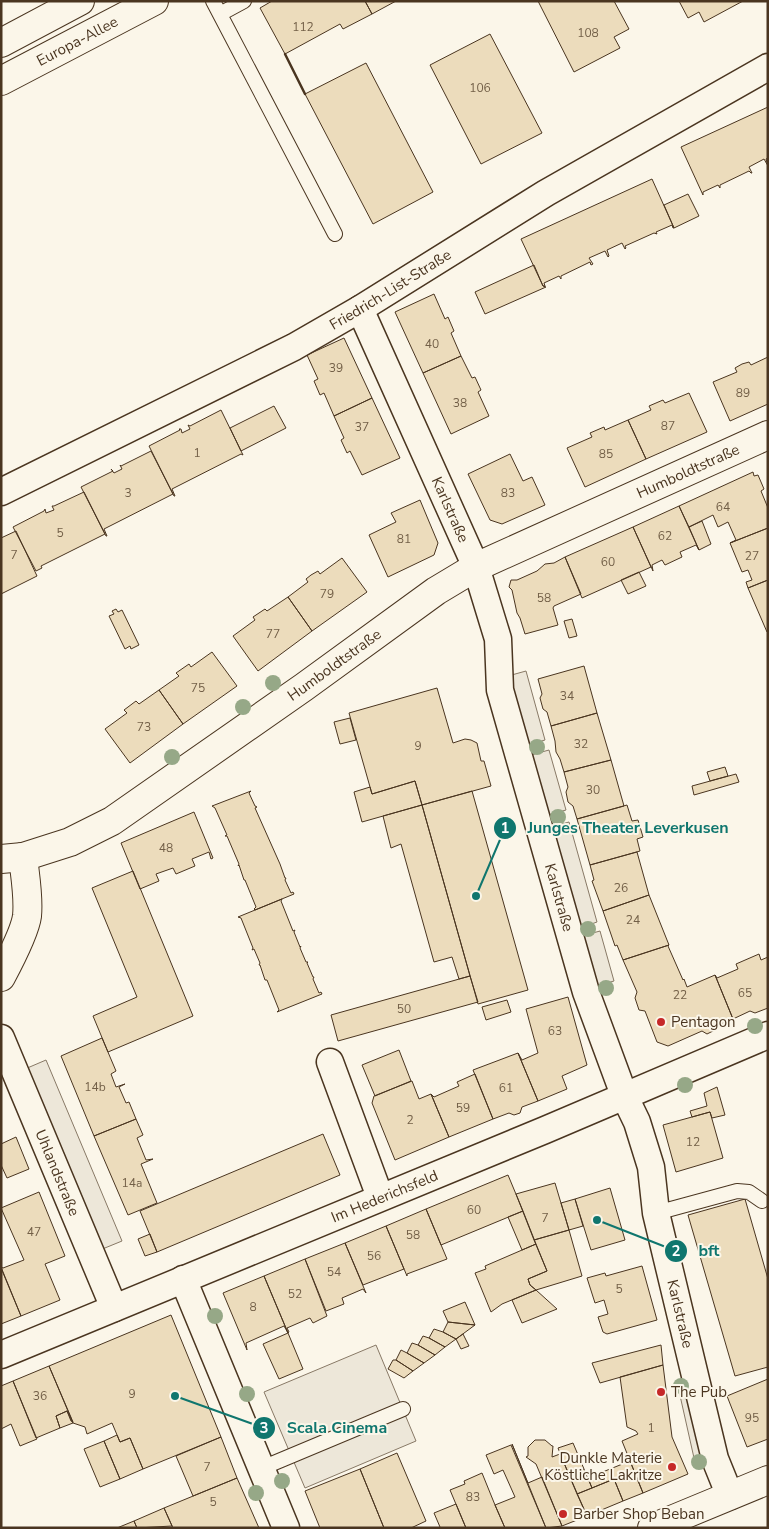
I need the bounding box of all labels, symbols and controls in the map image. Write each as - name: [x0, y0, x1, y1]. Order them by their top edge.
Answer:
- street label: Europa-Allee: [33, 12, 121, 71]
- house number: 112: [292, 19, 314, 35]
- house number: 108: [577, 25, 599, 41]
- house number: 106: [469, 80, 491, 96]
- street label: Friedrich-List-Straße: [326, 245, 455, 334]
- house number: 40: [425, 336, 439, 352]
- house number: 39: [329, 360, 343, 376]
- house number: 89: [736, 385, 750, 401]
- house number: 38: [453, 395, 467, 411]
- house number: 87: [661, 418, 675, 434]
- house number: 37: [355, 419, 369, 435]
- street label: Humboldtstraße: [633, 439, 743, 503]
- house number: 1: [193, 445, 201, 461]
- house number: 85: [599, 446, 613, 462]
- street label: Karlstraße: [427, 474, 474, 546]
- house number: 3: [124, 485, 132, 501]
- house number: 83: [501, 485, 515, 501]
- house number: 64: [716, 499, 730, 515]
- house number: 5: [56, 525, 64, 541]
- house number: 62: [658, 528, 672, 544]
- house number: 81: [397, 531, 411, 547]
- house number: 7: [10, 547, 18, 563]
- house number: 27: [745, 548, 759, 564]
- house number: 60: [601, 554, 615, 570]
- house number: 79: [320, 586, 334, 602]
- house number: 58: [537, 590, 551, 606]
- street label: Humboldtstraße: [283, 624, 385, 706]
- house number: 77: [266, 626, 280, 642]
- house number: 75: [191, 680, 205, 696]
- house number: 34: [560, 688, 574, 704]
- house number: 73: [137, 719, 151, 735]
- house number: 32: [574, 736, 588, 752]
- house number: 9: [414, 738, 422, 754]
- house number: 30: [586, 782, 600, 798]
- callout: Junges Theater Leverkusen: [492, 812, 738, 843]
- text: Junges Theater Leverkusen: [526, 817, 729, 839]
- text: 1: [500, 818, 510, 838]
- house number: 48: [159, 840, 173, 856]
- street label: Karlstraße: [540, 861, 578, 934]
- house number: 26: [614, 880, 628, 896]
- house number: 24: [626, 912, 640, 928]
- house number: 65: [738, 985, 752, 1001]
- house number: 22: [673, 987, 687, 1003]
- house number: 50: [397, 1001, 411, 1017]
- place label: Pentagon: [671, 1012, 736, 1032]
- marker: Pentagon: [655, 1016, 667, 1028]
- house number: 63: [548, 1023, 562, 1039]
- house number: 14b: [84, 1079, 106, 1095]
- house number: 61: [499, 1080, 513, 1096]
- house number: 59: [456, 1100, 470, 1116]
- house number: 2: [406, 1112, 414, 1128]
- street label: Uhlandstraße: [30, 1126, 84, 1219]
- house number: 12: [686, 1134, 700, 1150]
- street label: Im Hederichsfeld: [328, 1165, 441, 1227]
- house number: 14a: [122, 1175, 142, 1191]
- house number: 60: [467, 1202, 481, 1218]
- house number: 7: [541, 1210, 549, 1226]
- house number: 47: [27, 1224, 41, 1240]
- house number: 58: [406, 1227, 420, 1243]
- callout: bft: [664, 1235, 730, 1266]
- text: bft: [698, 1240, 720, 1262]
- text: 2: [671, 1241, 681, 1261]
- house number: 56: [367, 1248, 381, 1264]
- house number: 54: [327, 1264, 341, 1280]
- street label: Karlstraße: [662, 1277, 698, 1350]
- house number: 5: [615, 1281, 623, 1297]
- house number: 52: [288, 1286, 302, 1302]
- house number: 8: [249, 1299, 257, 1315]
- place label: The Pub: [671, 1382, 727, 1402]
- house number: 9: [128, 1386, 136, 1402]
- marker: The Pub: [655, 1386, 667, 1398]
- house number: 36: [33, 1388, 47, 1404]
- house number: 95: [745, 1410, 759, 1426]
- callout: Scala Cinema: [252, 1412, 397, 1443]
- text: Scala Cinema: [287, 1417, 387, 1439]
- text: 3: [259, 1418, 269, 1438]
- house number: 1: [647, 1420, 655, 1436]
- place label: Dunkle Materie Köstliche Lakritze: [544, 1448, 662, 1485]
- house number: 7: [203, 1459, 211, 1475]
- marker: Dunkle Materie Köstliche Lakritze: [666, 1461, 678, 1473]
- house number: 83: [466, 1489, 480, 1505]
- house number: 5: [209, 1494, 217, 1510]
- place label: Barber Shop Beban: [573, 1504, 704, 1524]
- marker: Barber Shop Beban: [557, 1508, 569, 1520]

